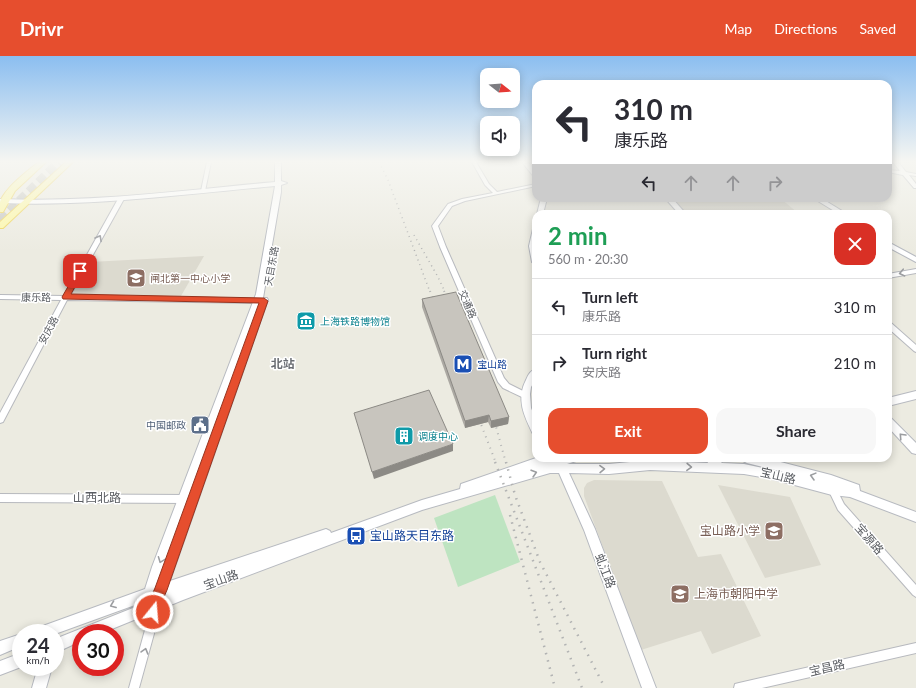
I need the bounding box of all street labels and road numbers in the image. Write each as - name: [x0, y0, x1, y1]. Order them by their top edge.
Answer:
- street label: 天目东路: [262, 245, 280, 287]
- street label: 交通路: [457, 288, 479, 320]
- street label: 康乐路: [21, 291, 51, 303]
- street label: 安庆路: [36, 314, 60, 346]
- street label: 宝山路: [759, 464, 797, 487]
- street label: 山西北路: [73, 490, 121, 505]
- street label: 宝源路: [852, 520, 887, 557]
- street label: 虬江路: [592, 551, 619, 590]
- street label: 宝山路: [201, 566, 240, 593]
- street label: 宝昌路: [808, 656, 846, 679]

